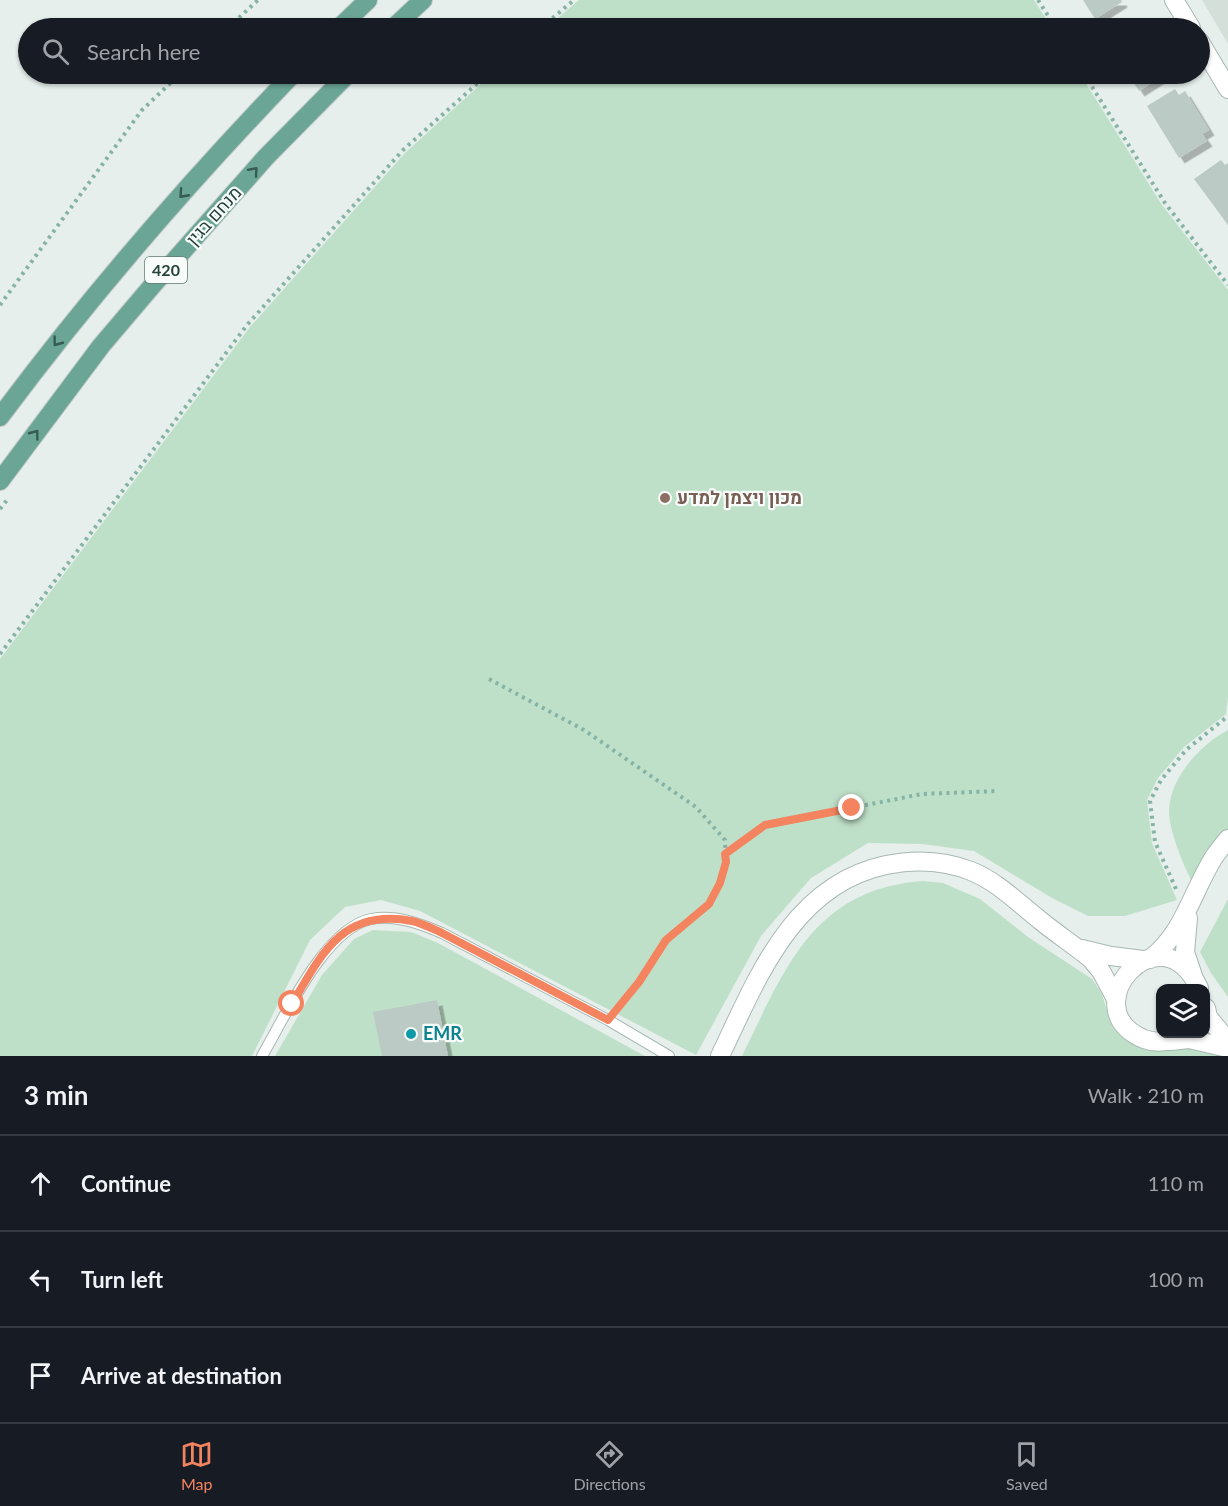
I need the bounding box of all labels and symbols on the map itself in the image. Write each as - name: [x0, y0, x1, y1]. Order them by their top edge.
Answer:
- one-way arrow: [246, 167, 257, 178]
- street label: מנחם בגין: [181, 181, 246, 249]
- one-way arrow: [179, 187, 190, 198]
- road number: 420: [145, 257, 187, 283]
- one-way arrow: [53, 336, 64, 347]
- one-way arrow: [28, 429, 39, 440]
- place label: מכון ויצמן למדע: [677, 486, 802, 508]
- marker: מכון ויצמן למדע: [658, 491, 672, 505]
- route end: [838, 794, 864, 820]
- route start: [278, 990, 304, 1016]
- place label: EMR: [423, 1022, 462, 1044]
- marker: EMR: [404, 1027, 418, 1041]

